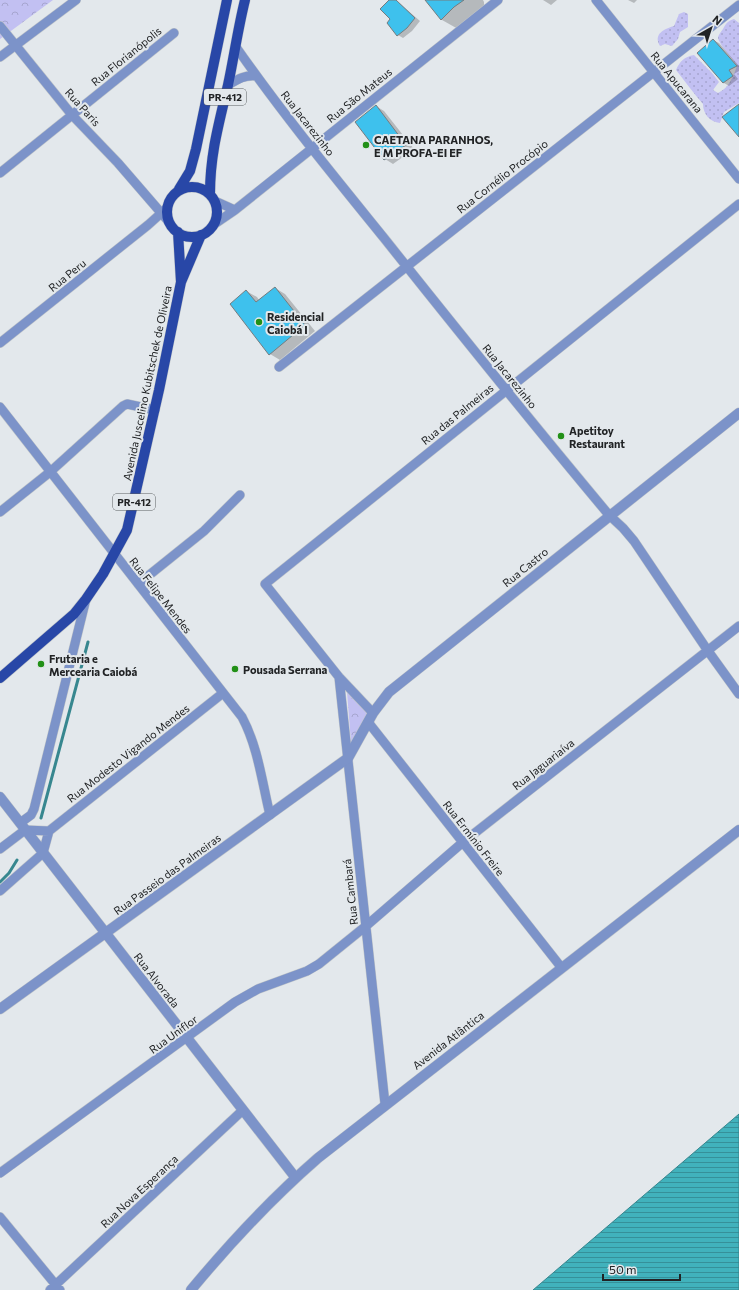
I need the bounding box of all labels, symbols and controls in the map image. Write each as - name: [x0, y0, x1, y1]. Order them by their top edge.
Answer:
- north arrow: [691, 8, 731, 48]
- text: N: [710, 12, 725, 27]
- street label: Rua Florianópolis: [88, 24, 164, 88]
- street label: Rua Apucarana: [648, 49, 706, 115]
- street label: Rua São Mateus: [324, 65, 394, 125]
- street label: Rua Paris: [63, 85, 103, 129]
- street label: Rua Jacarezinho: [278, 88, 338, 159]
- road number: PR-412: [204, 89, 246, 105]
- place label: CAETANA PARANHOS, E M PROFA-EI EF: [374, 133, 493, 159]
- street label: Rua Cornélio Procópio: [454, 136, 550, 216]
- marker: CAETANA PARANHOS, E M PROFA-EI EF: [361, 140, 371, 150]
- street label: Rua Peru: [46, 256, 88, 294]
- street label: Avenida Juscelino Kubitschek de Oliveira: [120, 284, 175, 482]
- place label: Residencial Caiobá I: [267, 310, 324, 336]
- marker: Residencial Caiobá I: [254, 317, 264, 327]
- street label: Rua Jacarezinho: [479, 341, 540, 412]
- street label: Rua das Palmeiras: [418, 381, 496, 447]
- place label: Apetitoy Restaurant: [569, 424, 625, 450]
- marker: Apetitoy Restaurant: [556, 431, 566, 441]
- road number: PR-412: [113, 494, 155, 510]
- street label: Rua Castro: [500, 544, 551, 589]
- street label: Rua Felipe Mendes: [127, 554, 195, 636]
- place label: Frutaria e Mercearia Caiobá: [49, 652, 138, 678]
- marker: Frutaria e Mercearia Caiobá: [36, 659, 46, 669]
- place label: Pousada Serrana: [243, 663, 328, 676]
- marker: Pousada Serrana: [230, 664, 240, 674]
- street label: Rua Modesto Vigando Mendes: [64, 701, 192, 805]
- street label: Rua Jaguariaíva: [509, 736, 577, 793]
- street label: Rua Ermínio Freire: [441, 798, 507, 878]
- street label: Rua Passeio das Palmeiras: [111, 831, 223, 917]
- street label: Rua Cambará: [340, 858, 360, 926]
- street label: Rua Alvorada: [132, 950, 182, 1010]
- street label: Avenida Atlântica: [410, 1008, 486, 1072]
- street label: Rua Uniflor: [146, 1012, 200, 1056]
- street label: Rua Nova Esperança: [98, 1152, 180, 1230]
- scale bar: [603, 1256, 680, 1282]
- text: 50 m: [609, 1262, 637, 1276]

